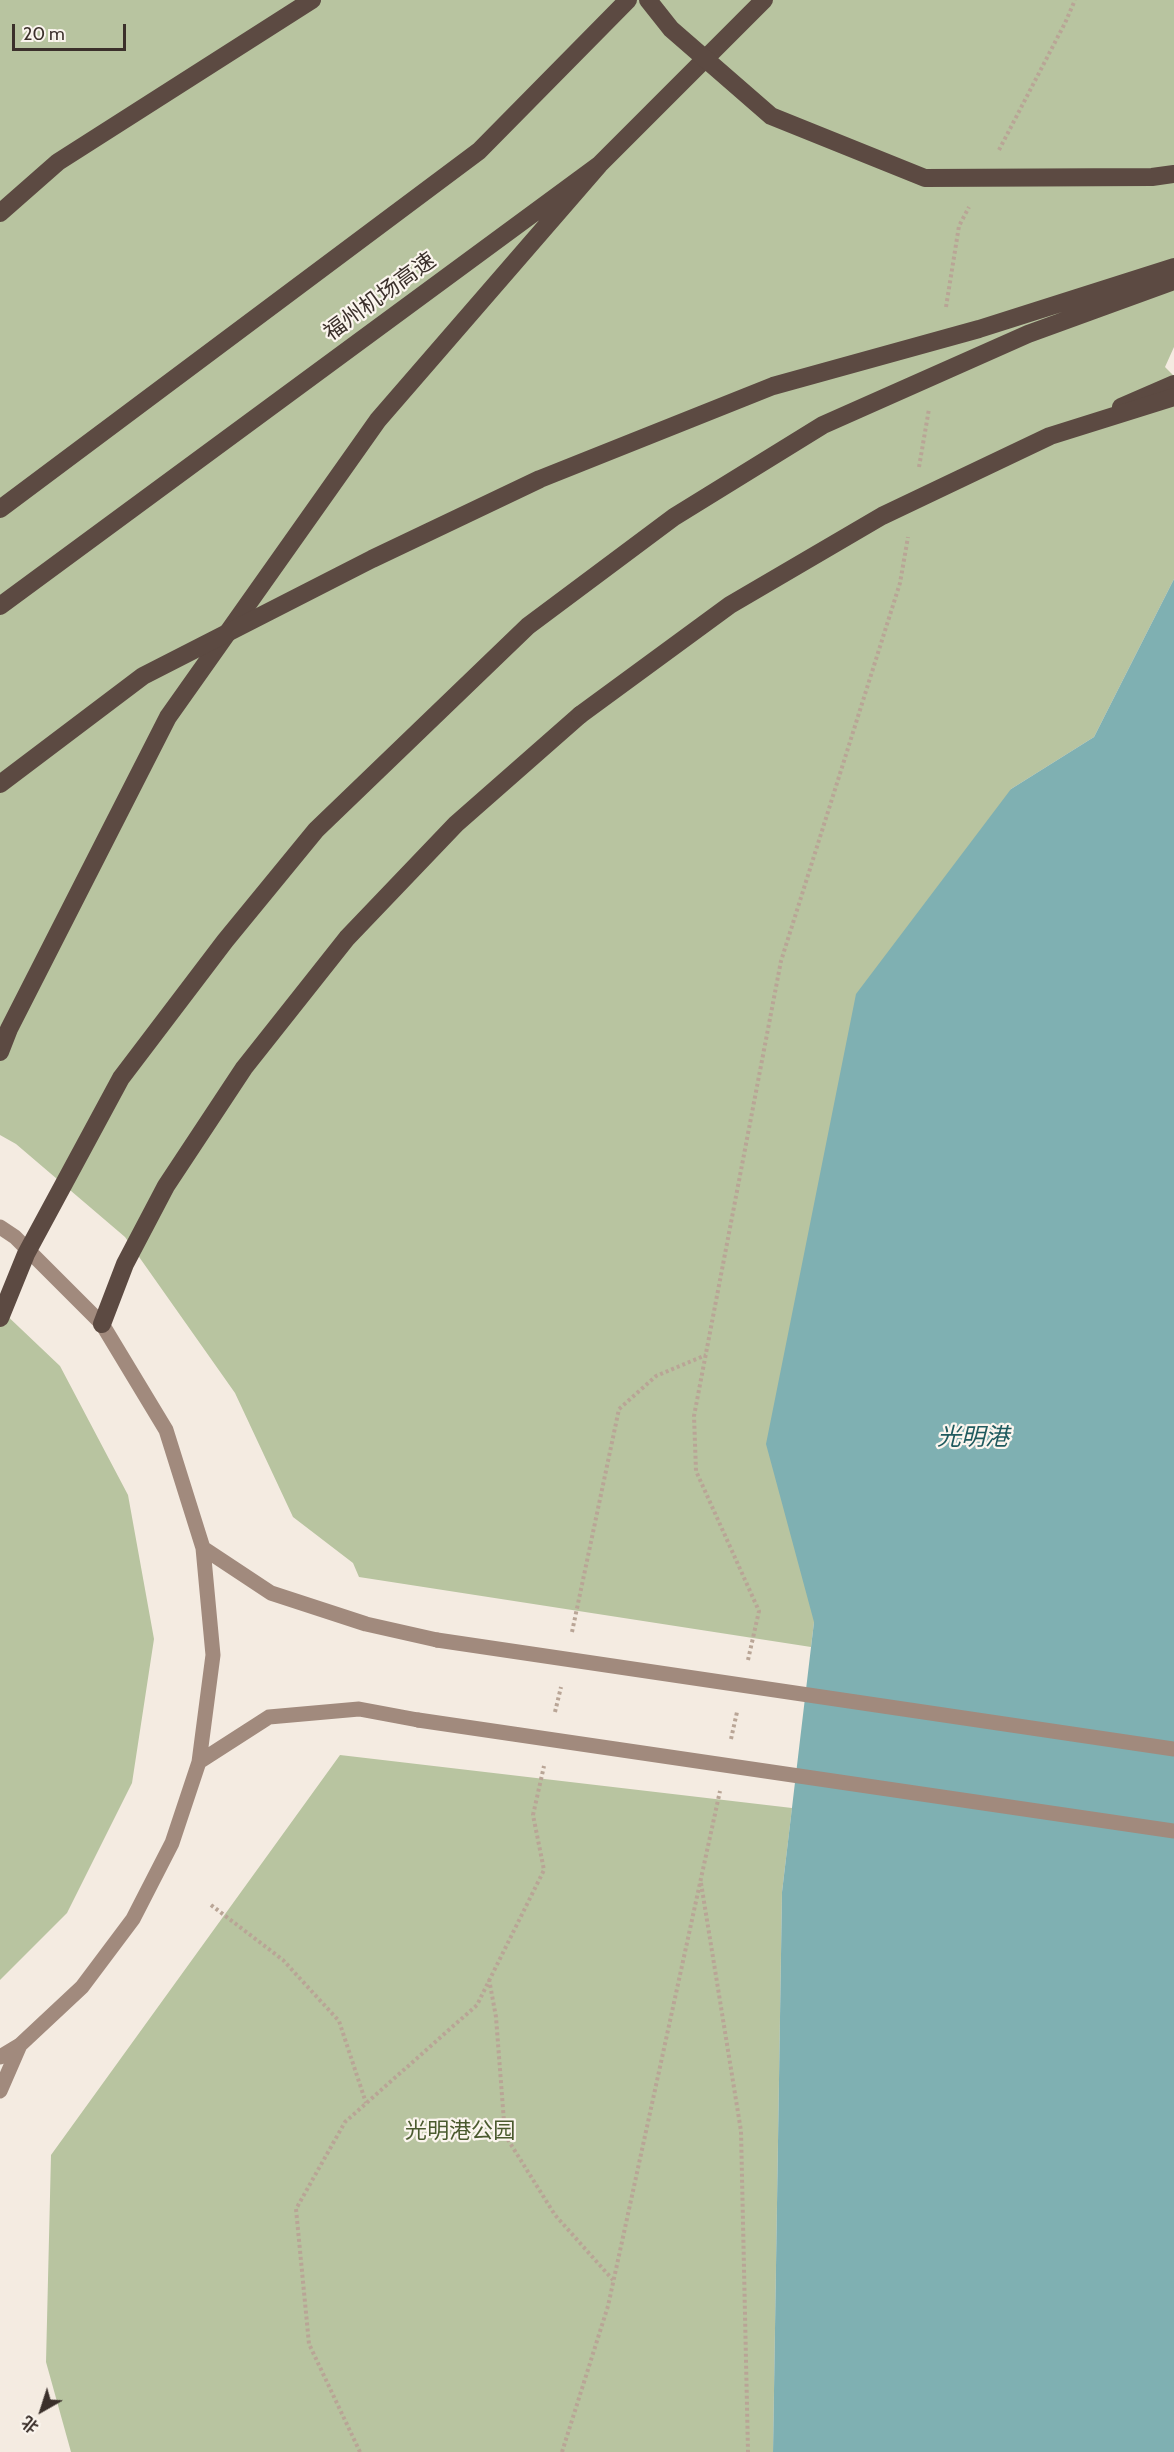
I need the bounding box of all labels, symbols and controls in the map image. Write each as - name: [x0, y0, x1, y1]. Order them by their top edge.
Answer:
- scale bar: [15, 12, 129, 50]
- text: 20 m: [23, 23, 65, 45]
- street label: 福州机场高速: [319, 248, 441, 346]
- water label: 光明港: [937, 1424, 1009, 1452]
- park label: 光明港公园: [405, 2119, 515, 2145]
- north arrow: [12, 2380, 72, 2440]
- text: 北: [18, 2412, 43, 2437]

